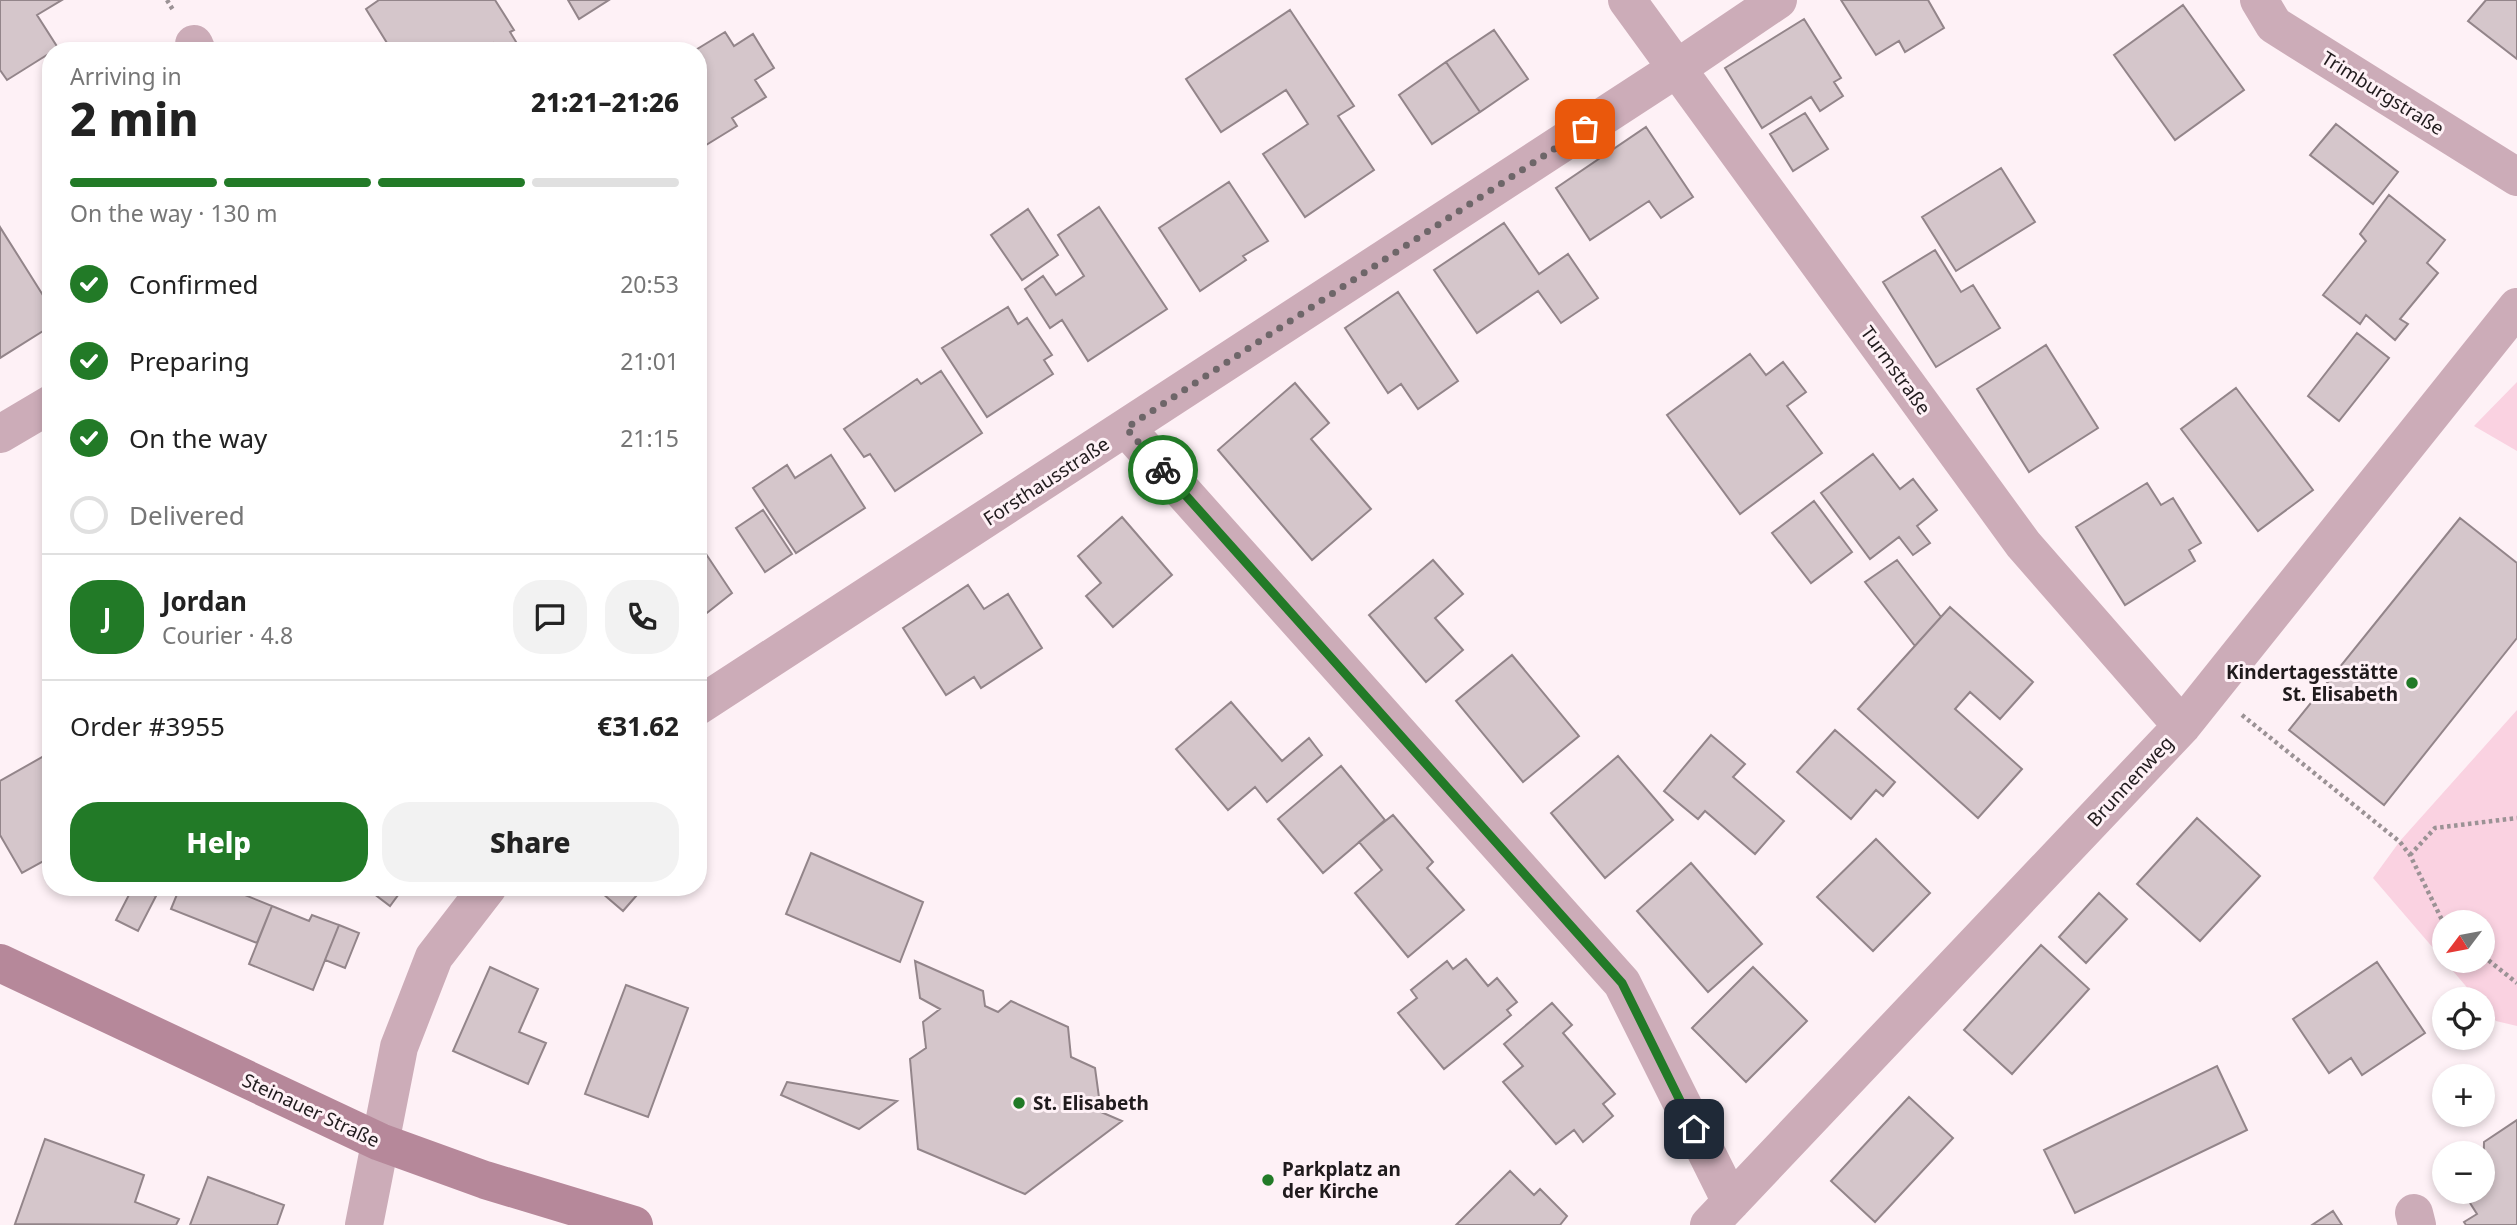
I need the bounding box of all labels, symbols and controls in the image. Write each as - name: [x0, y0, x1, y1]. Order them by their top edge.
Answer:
- street label: Trimburgstraße: [2317, 45, 2449, 141]
- text: Arriving in: [70, 60, 182, 92]
- text: 21:21–21:26: [531, 84, 679, 120]
- text: 2 min: [70, 87, 199, 149]
- pin: [1555, 99, 1615, 159]
- icon: bag: [1566, 110, 1604, 148]
- text: On the way · 130 m: [70, 197, 277, 229]
- icon: check: [70, 265, 108, 303]
- text: Confirmed: [129, 266, 259, 302]
- text: 20:53: [620, 268, 679, 300]
- street label: Turmstraße: [1855, 320, 1937, 420]
- icon: check: [70, 342, 108, 380]
- text: Preparing: [129, 343, 250, 379]
- text: 21:01: [620, 345, 679, 377]
- icon: check: [70, 419, 108, 457]
- text: On the way: [129, 420, 267, 456]
- text: 21:15: [620, 422, 679, 454]
- street label: Forsthausstraße: [978, 431, 1114, 531]
- courier: [1128, 435, 1198, 505]
- icon: bike: [1144, 451, 1182, 489]
- text: Delivered: [129, 497, 245, 533]
- button: chat: [513, 580, 587, 654]
- button: phone: [605, 580, 679, 654]
- text: Jordan: [162, 583, 247, 619]
- text: J: [103, 599, 111, 635]
- text: Courier · 4.8: [162, 619, 293, 651]
- place label: Kindertagesstätte St. Elisabeth: [2226, 659, 2398, 707]
- marker: Kindertagesstätte St. Elisabeth: [2404, 675, 2420, 691]
- text: Order #3955: [70, 708, 225, 744]
- text: €31.62: [597, 708, 679, 744]
- street label: Brunnenweg: [2081, 730, 2179, 832]
- button: Help: [70, 802, 368, 882]
- button: Share: [382, 802, 679, 882]
- north arrow: [2432, 910, 2496, 973]
- map controls: [2432, 910, 2495, 1204]
- button: locate: [2432, 987, 2495, 1050]
- button: +: [2432, 1064, 2495, 1127]
- street label: Steinauer Straße: [238, 1067, 384, 1153]
- place label: St. Elisabeth: [1033, 1090, 1149, 1116]
- marker: St. Elisabeth: [1011, 1095, 1027, 1111]
- pin: [1664, 1099, 1724, 1159]
- icon: home: [1675, 1110, 1713, 1148]
- button: −: [2432, 1141, 2495, 1204]
- place label: Parkplatz an der Kirche: [1282, 1156, 1401, 1204]
- marker: Parkplatz an der Kirche: [1260, 1172, 1276, 1188]

